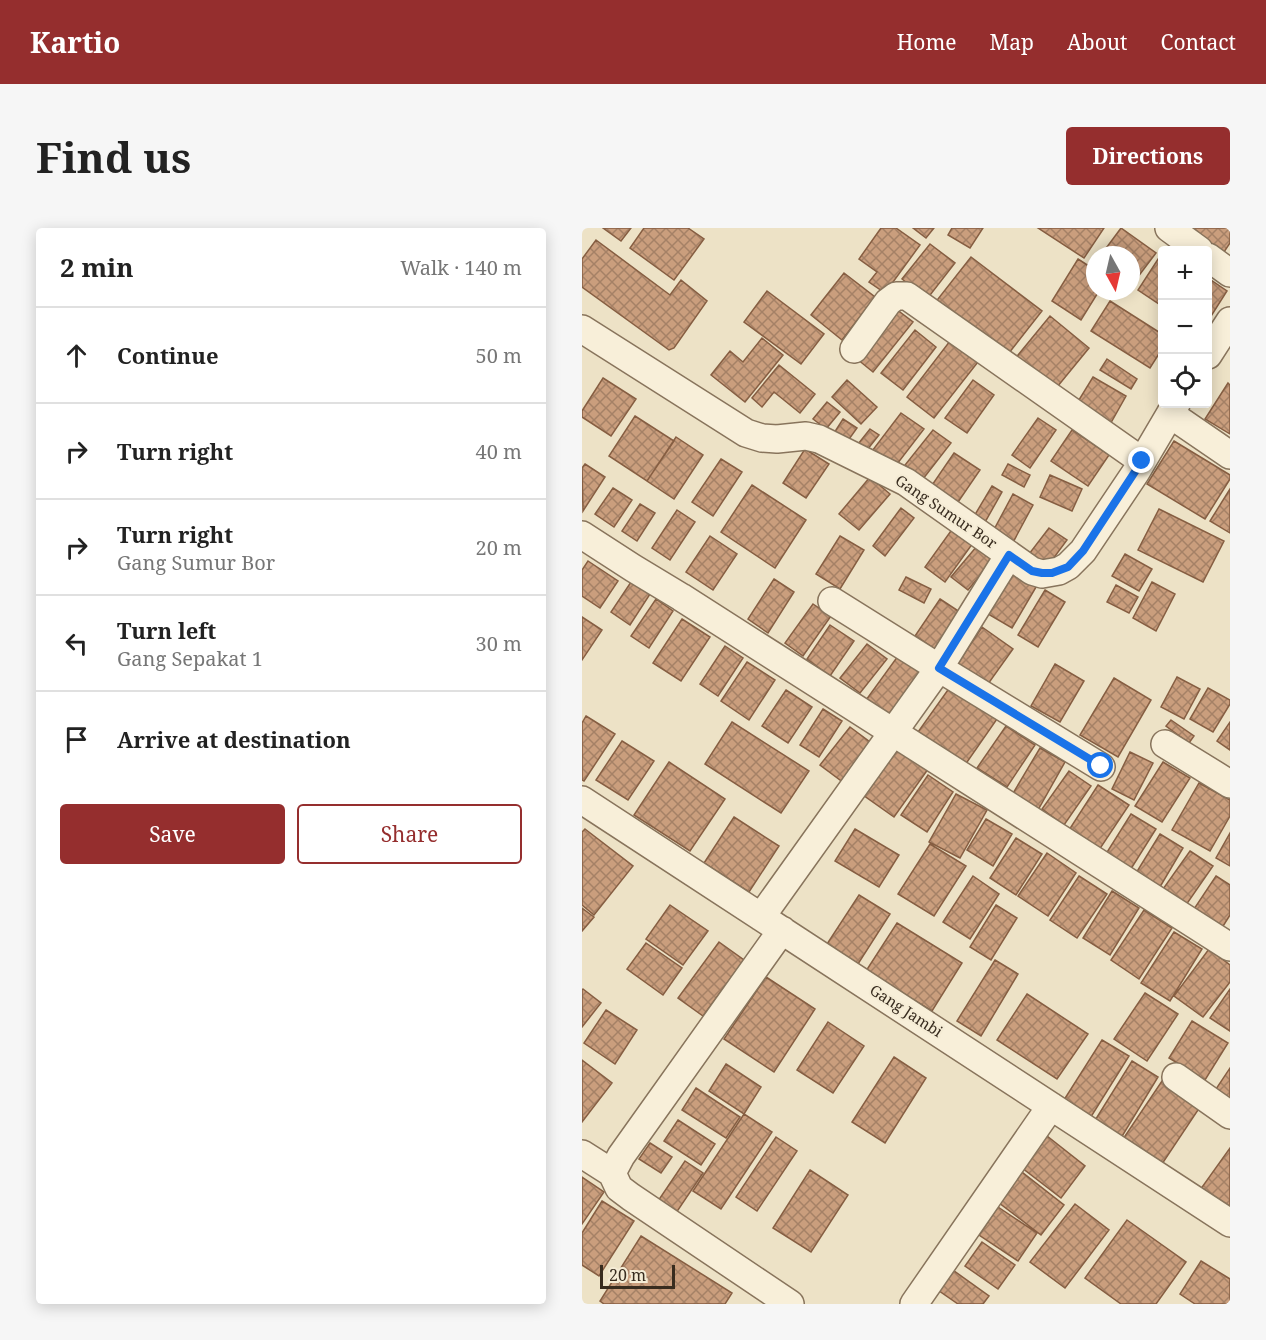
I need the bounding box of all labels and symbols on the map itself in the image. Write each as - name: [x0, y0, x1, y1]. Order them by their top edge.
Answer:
- north arrow: [1086, 246, 1140, 300]
- route end: [1128, 447, 1154, 473]
- street label: Gang Sumur Bor: [892, 470, 1001, 553]
- route start: [1087, 752, 1113, 778]
- street label: Gang Jambi: [866, 979, 947, 1041]
- scale bar: [600, 1262, 675, 1290]

